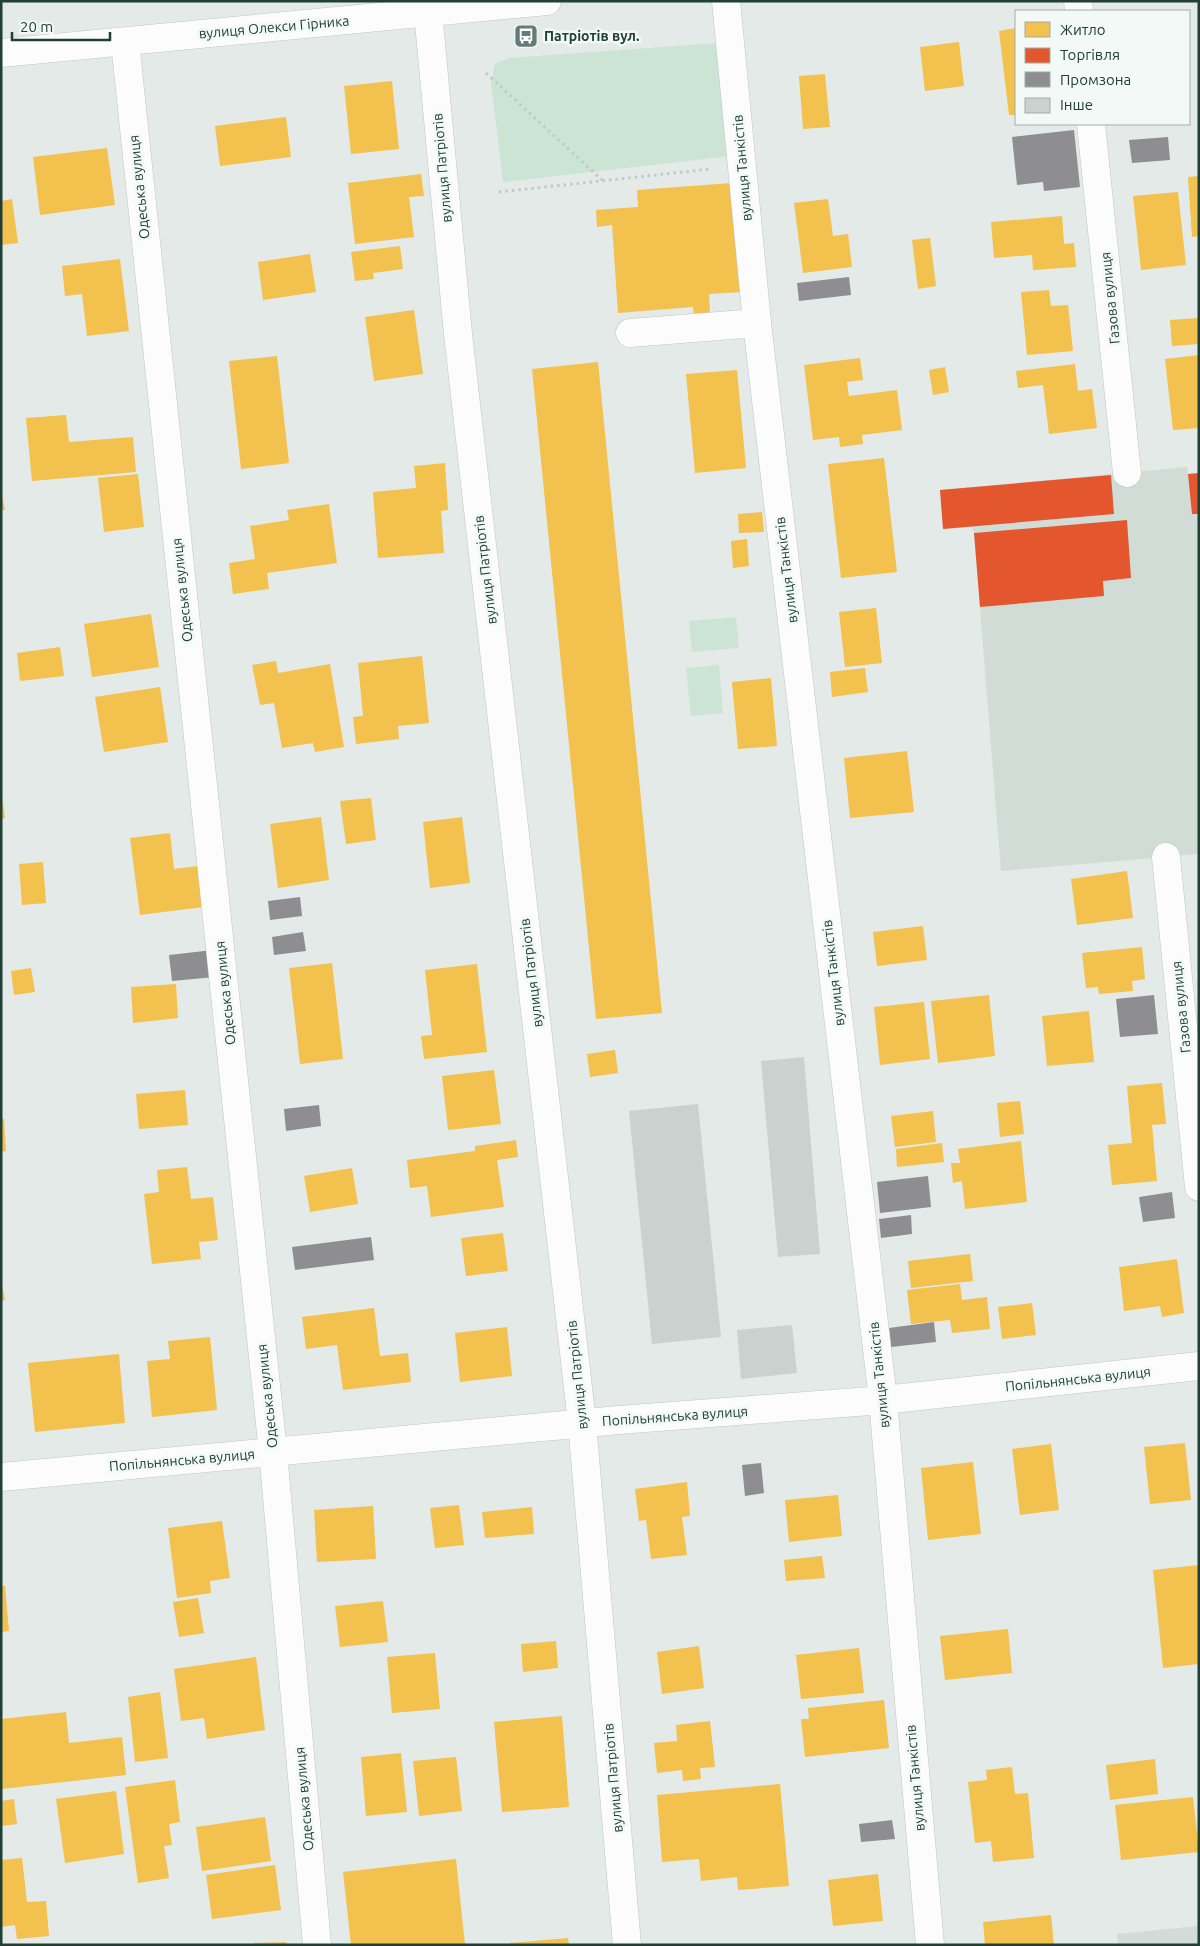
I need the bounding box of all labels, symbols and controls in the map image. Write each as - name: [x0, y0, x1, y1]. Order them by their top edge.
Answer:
- scale bar: [12, 10, 110, 42]
- legend: [1015, 10, 1190, 125]
- street label: вулиця Олекси Гірника: [198, 12, 350, 42]
- text: 20 m: [20, 18, 53, 35]
- text: Житло: [1060, 21, 1106, 38]
- bus stop icon: Патріотів вул.: [513, 23, 539, 49]
- place label: Патріотів вул.: [544, 28, 639, 44]
- text: Торгівля: [1060, 46, 1120, 63]
- text: Промзона: [1060, 71, 1131, 88]
- text: Інше: [1060, 96, 1093, 113]
- street label: вулиця Патріотів: [429, 113, 455, 223]
- street label: вулиця Танкістів: [729, 114, 755, 222]
- street label: Одеська вулиця: [126, 134, 152, 240]
- street label: Газова вулиця: [1097, 251, 1123, 345]
- street label: вулиця Патріотів: [470, 515, 500, 625]
- street label: вулиця Танкістів: [772, 516, 800, 624]
- street label: Одеська вулиця: [169, 537, 195, 643]
- street label: вулиця Патріотів: [516, 918, 546, 1028]
- street label: вулиця Танкістів: [819, 919, 847, 1027]
- street label: Одеська вулиця: [212, 940, 238, 1046]
- street label: Газова вулиця: [1168, 960, 1194, 1054]
- street label: вулиця Патріотів: [563, 1320, 591, 1430]
- street label: вулиця Танкістів: [865, 1321, 893, 1429]
- street label: Одеська вулиця: [254, 1343, 280, 1449]
- street label: Попільнянська вулиця: [1004, 1363, 1152, 1395]
- street label: Попільнянська вулиця: [601, 1403, 749, 1429]
- street label: Попільнянська вулиця: [108, 1446, 256, 1474]
- street label: вулиця Патріотів: [600, 1723, 626, 1833]
- street label: вулиця Танкістів: [902, 1724, 928, 1832]
- street label: Одеська вулиця: [291, 1746, 317, 1852]

